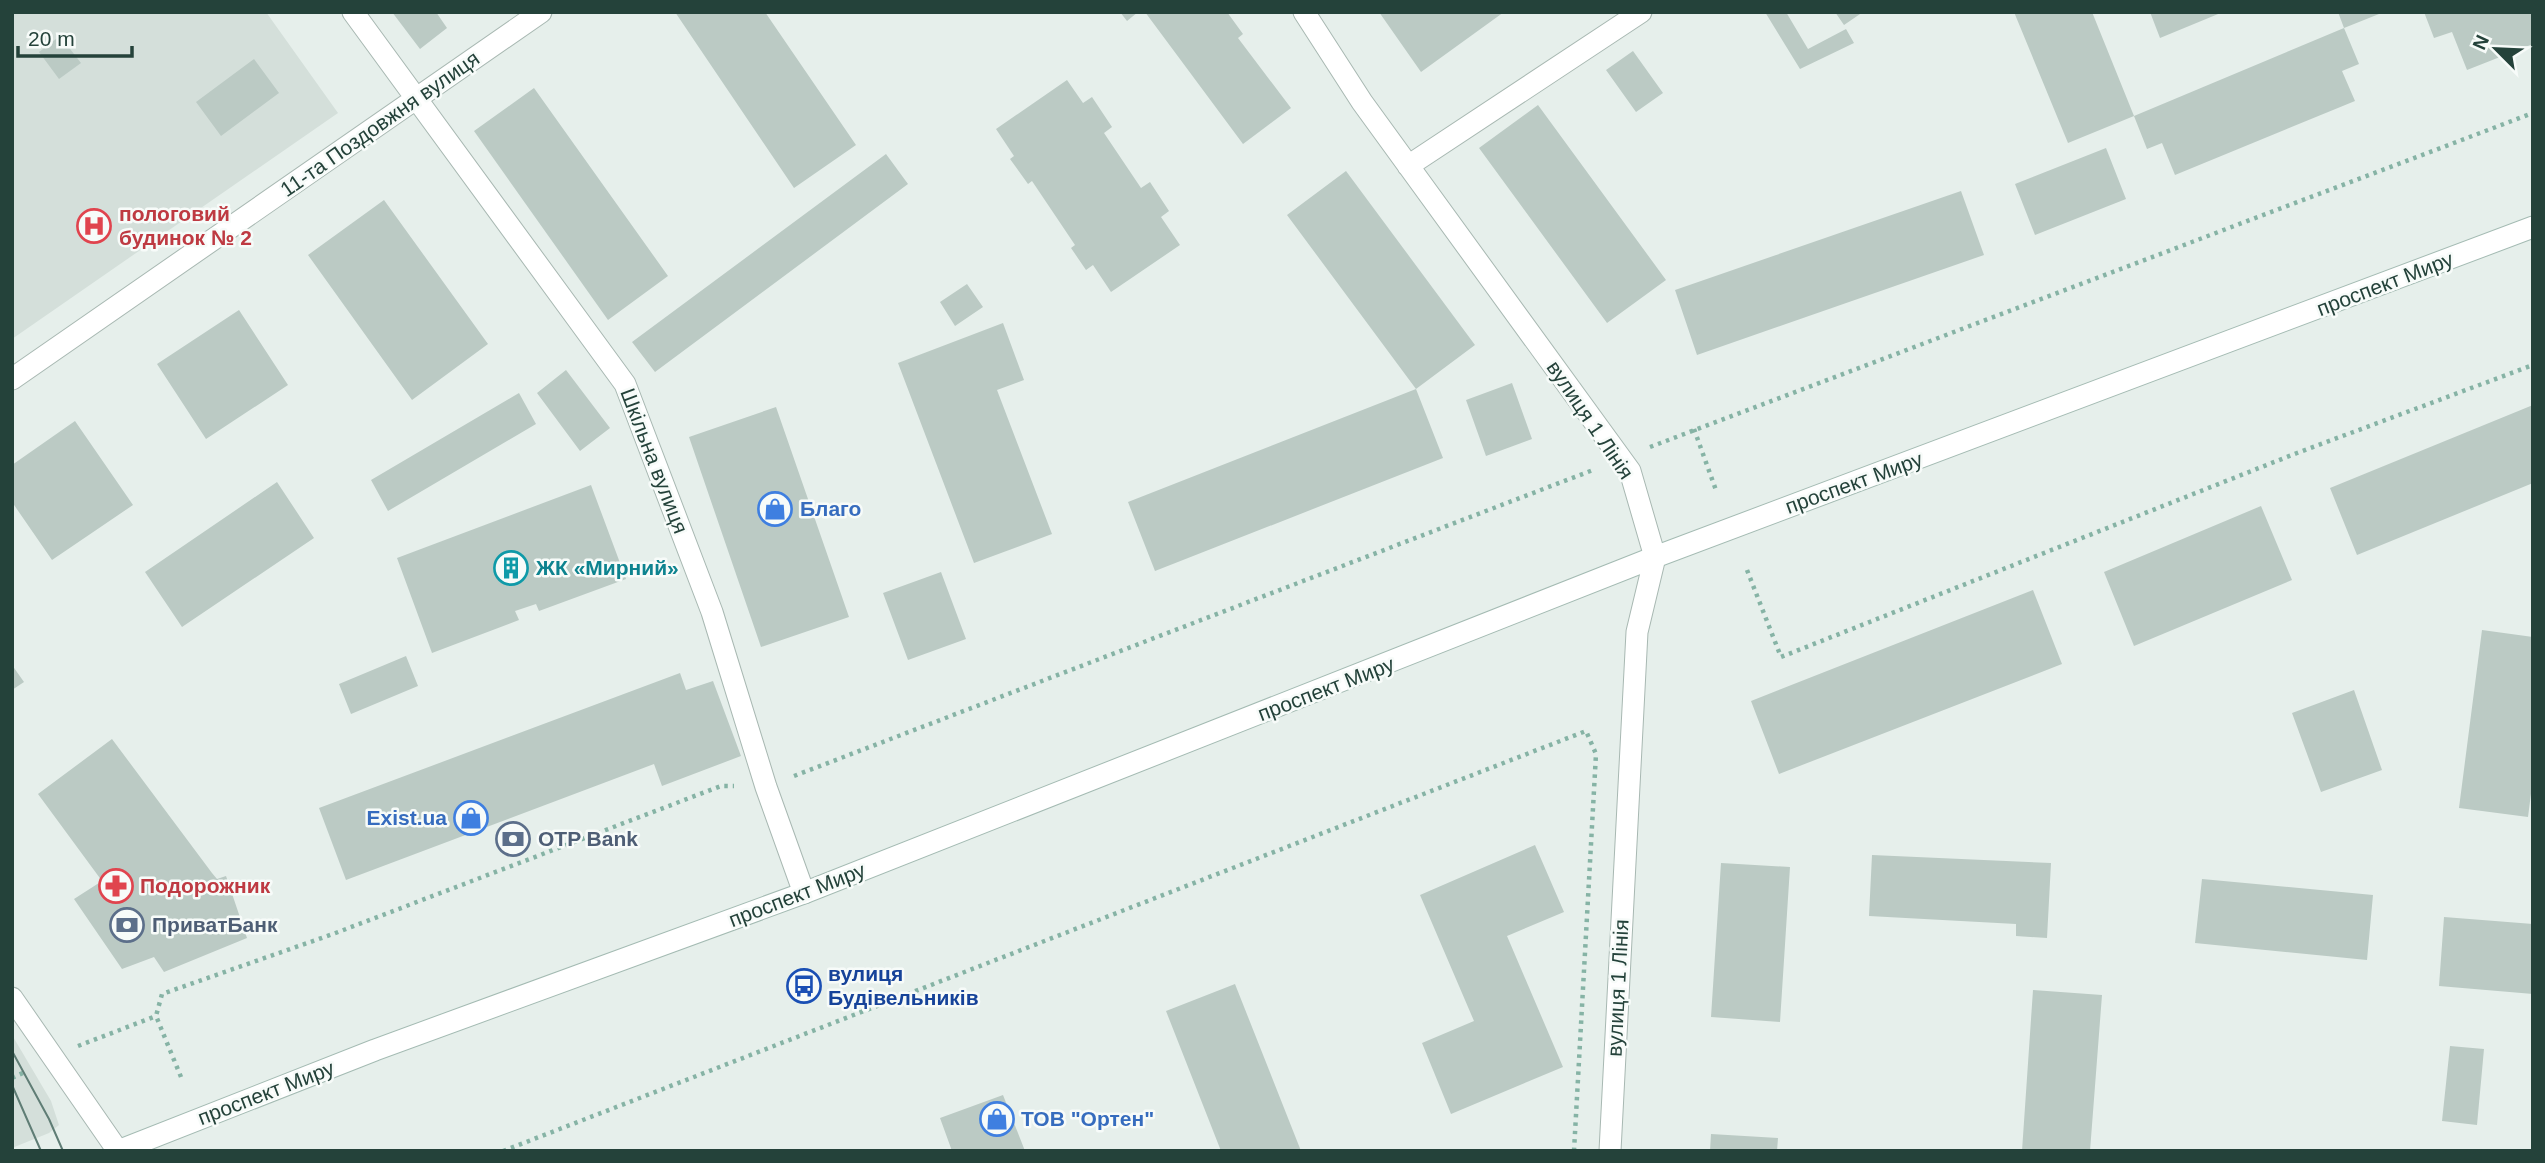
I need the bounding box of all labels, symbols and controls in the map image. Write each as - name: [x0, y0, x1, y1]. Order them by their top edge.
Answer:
- scale bar: [18, 14, 131, 58]
- north arrow: [2461, 14, 2531, 84]
- text: 20 m: [28, 27, 75, 50]
- text: N: [2469, 32, 2493, 53]
- street label: 11-та Поздовжня вулиця: [276, 46, 483, 201]
- place label: пологовий будинок № 2: [119, 202, 252, 249]
- hospital icon: пологовий будинок № 2: [75, 207, 113, 245]
- street label: проспект Миру: [2313, 247, 2457, 320]
- street label: вулиця 1 Лінія: [1542, 356, 1638, 483]
- street label: Шкільна вулиця: [616, 385, 693, 537]
- street label: проспект Миру: [1782, 447, 1926, 518]
- shop icon: Благо: [756, 490, 794, 528]
- place label: Благо: [800, 497, 861, 520]
- building icon: ЖК «Мирний»: [492, 549, 530, 587]
- place label: ЖК «Мирний»: [535, 556, 679, 579]
- street label: проспект Миру: [1254, 652, 1398, 725]
- shop icon: Exist.ua: [452, 799, 490, 837]
- place label: Exist.ua: [366, 806, 447, 829]
- bank icon: OTP Bank: [494, 820, 532, 858]
- place label: OTP Bank: [538, 827, 638, 850]
- street label: проспект Миру: [725, 858, 869, 931]
- pharmacy icon: Подорожник: [97, 867, 135, 905]
- place label: Подорожник: [140, 874, 271, 897]
- bank icon: ПриватБанк: [108, 906, 146, 944]
- place label: ПриватБанк: [152, 913, 278, 936]
- street label: вулиця 1 Лінія: [1602, 919, 1633, 1057]
- place label: вулиця Будівельників: [828, 962, 979, 1009]
- bus stop icon: вулиця Будівельників: [785, 967, 823, 1005]
- street label: проспект Миру: [194, 1056, 338, 1129]
- shop icon: ТОВ "Ортен": [978, 1100, 1016, 1138]
- place label: ТОВ "Ортен": [1021, 1107, 1154, 1130]

